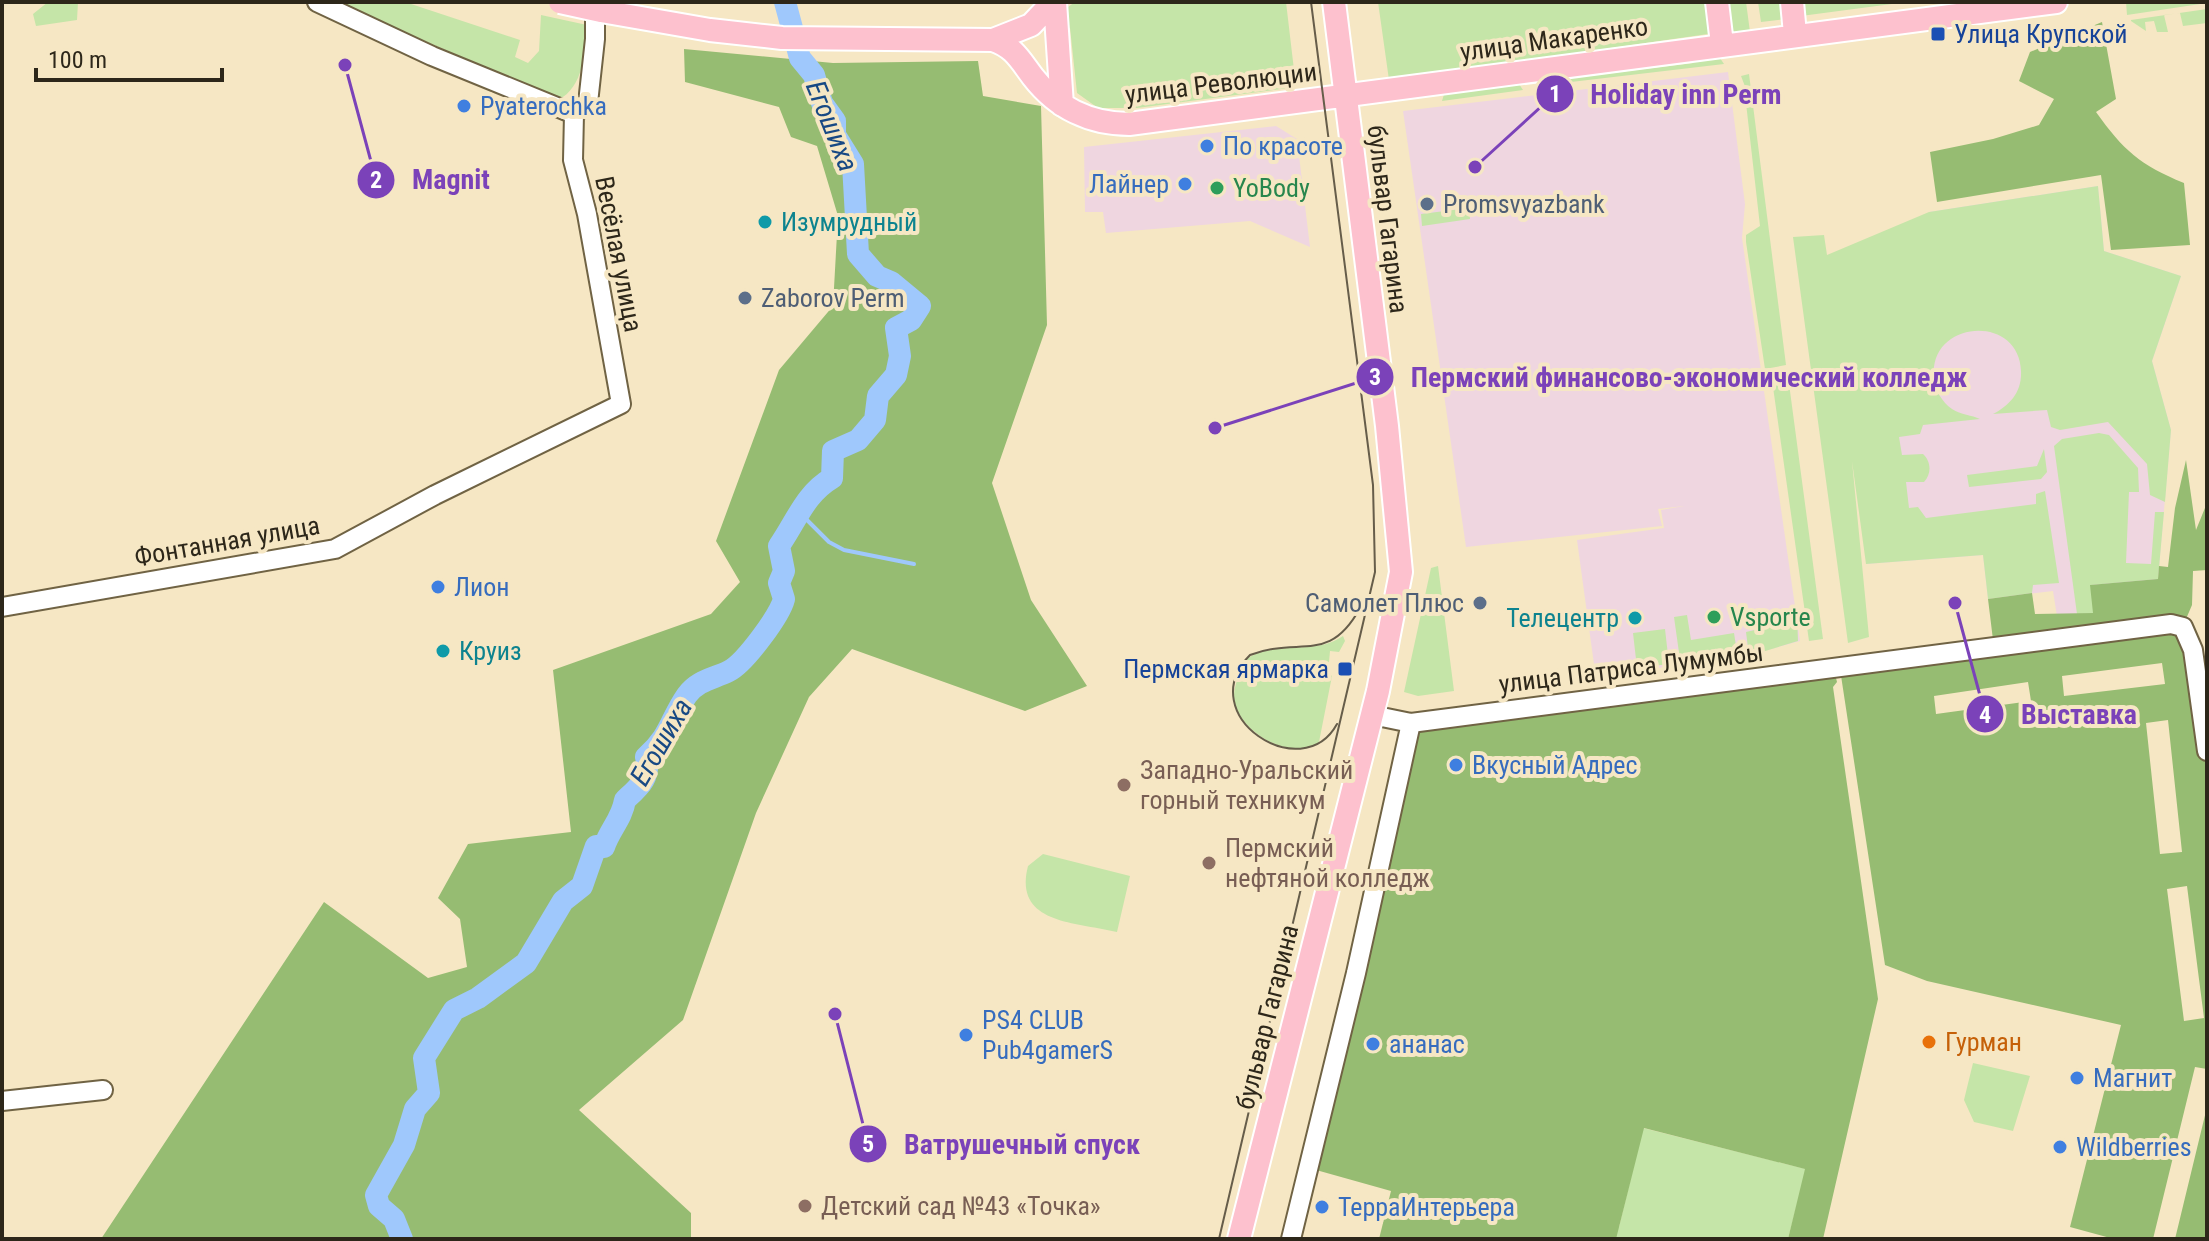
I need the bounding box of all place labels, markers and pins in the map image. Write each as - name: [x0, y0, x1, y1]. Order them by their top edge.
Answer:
- place label: Улица Крупской: [1954, 19, 2128, 49]
- marker: Улица Крупской: [1929, 25, 1947, 43]
- callout: Holiday inn Perm: [1535, 68, 1798, 120]
- place label: Pyaterochka: [480, 91, 607, 121]
- marker: Pyaterochka: [455, 97, 473, 115]
- place label: По красоте: [1223, 131, 1343, 161]
- marker: По красоте: [1198, 137, 1216, 155]
- callout: Magnit: [356, 154, 506, 206]
- place label: Лайнер: [1089, 169, 1169, 199]
- place label: YoBody: [1233, 173, 1310, 203]
- marker: Лайнер: [1176, 175, 1194, 193]
- marker: YoBody: [1208, 179, 1226, 197]
- place label: Promsvyazbank: [1443, 189, 1605, 219]
- marker: Promsvyazbank: [1418, 195, 1436, 213]
- place label: Изумрудный: [781, 207, 917, 237]
- marker: Изумрудный: [756, 213, 774, 231]
- place label: Zaborov Perm: [761, 283, 904, 313]
- marker: Zaborov Perm: [736, 289, 754, 307]
- callout: Пермский финансово-экономический колледж: [1355, 351, 1983, 403]
- place label: Лион: [454, 572, 510, 602]
- marker: Лион: [429, 578, 447, 596]
- place label: Самолет Плюс: [1305, 588, 1464, 618]
- marker: Самолет Плюс: [1471, 594, 1489, 612]
- place label: Vsporte: [1730, 602, 1811, 632]
- place label: Телецентр: [1506, 603, 1619, 633]
- marker: Vsporte: [1705, 608, 1723, 626]
- marker: Телецентр: [1626, 609, 1644, 627]
- place label: Круиз: [459, 636, 522, 666]
- marker: Круиз: [434, 642, 452, 660]
- place label: Пермская ярмарка: [1123, 654, 1329, 684]
- marker: Пермская ярмарка: [1336, 660, 1354, 678]
- callout: Выставка: [1965, 688, 2153, 740]
- place label: Вкусный Адрес: [1472, 750, 1637, 780]
- place label: Западно-Уральский горный техникум: [1140, 755, 1353, 815]
- marker: Вкусный Адрес: [1447, 756, 1465, 774]
- marker: Западно-Уральский горный техникум: [1115, 776, 1133, 794]
- place label: Пермский нефтяной колледж: [1225, 833, 1430, 893]
- marker: Пермский нефтяной колледж: [1200, 854, 1218, 872]
- place label: PS4 CLUB Pub4gamerS: [982, 1005, 1113, 1065]
- marker: PS4 CLUB Pub4gamerS: [957, 1026, 975, 1044]
- place label: Гурман: [1945, 1027, 2022, 1057]
- place label: ананас: [1389, 1029, 1465, 1059]
- marker: Гурман: [1920, 1033, 1938, 1051]
- marker: ананас: [1364, 1035, 1382, 1053]
- place label: Магнит: [2093, 1063, 2172, 1093]
- marker: Магнит: [2068, 1069, 2086, 1087]
- callout: Ватрушечный спуск: [848, 1118, 1156, 1170]
- place label: Wildberries: [2076, 1132, 2192, 1162]
- marker: Wildberries: [2051, 1138, 2069, 1156]
- place label: Детский сад №43 «Точка»: [821, 1191, 1101, 1221]
- place label: ТерраИнтерьера: [1338, 1192, 1515, 1222]
- marker: Детский сад №43 «Точка»: [796, 1197, 814, 1215]
- marker: ТерраИнтерьера: [1313, 1198, 1331, 1216]

